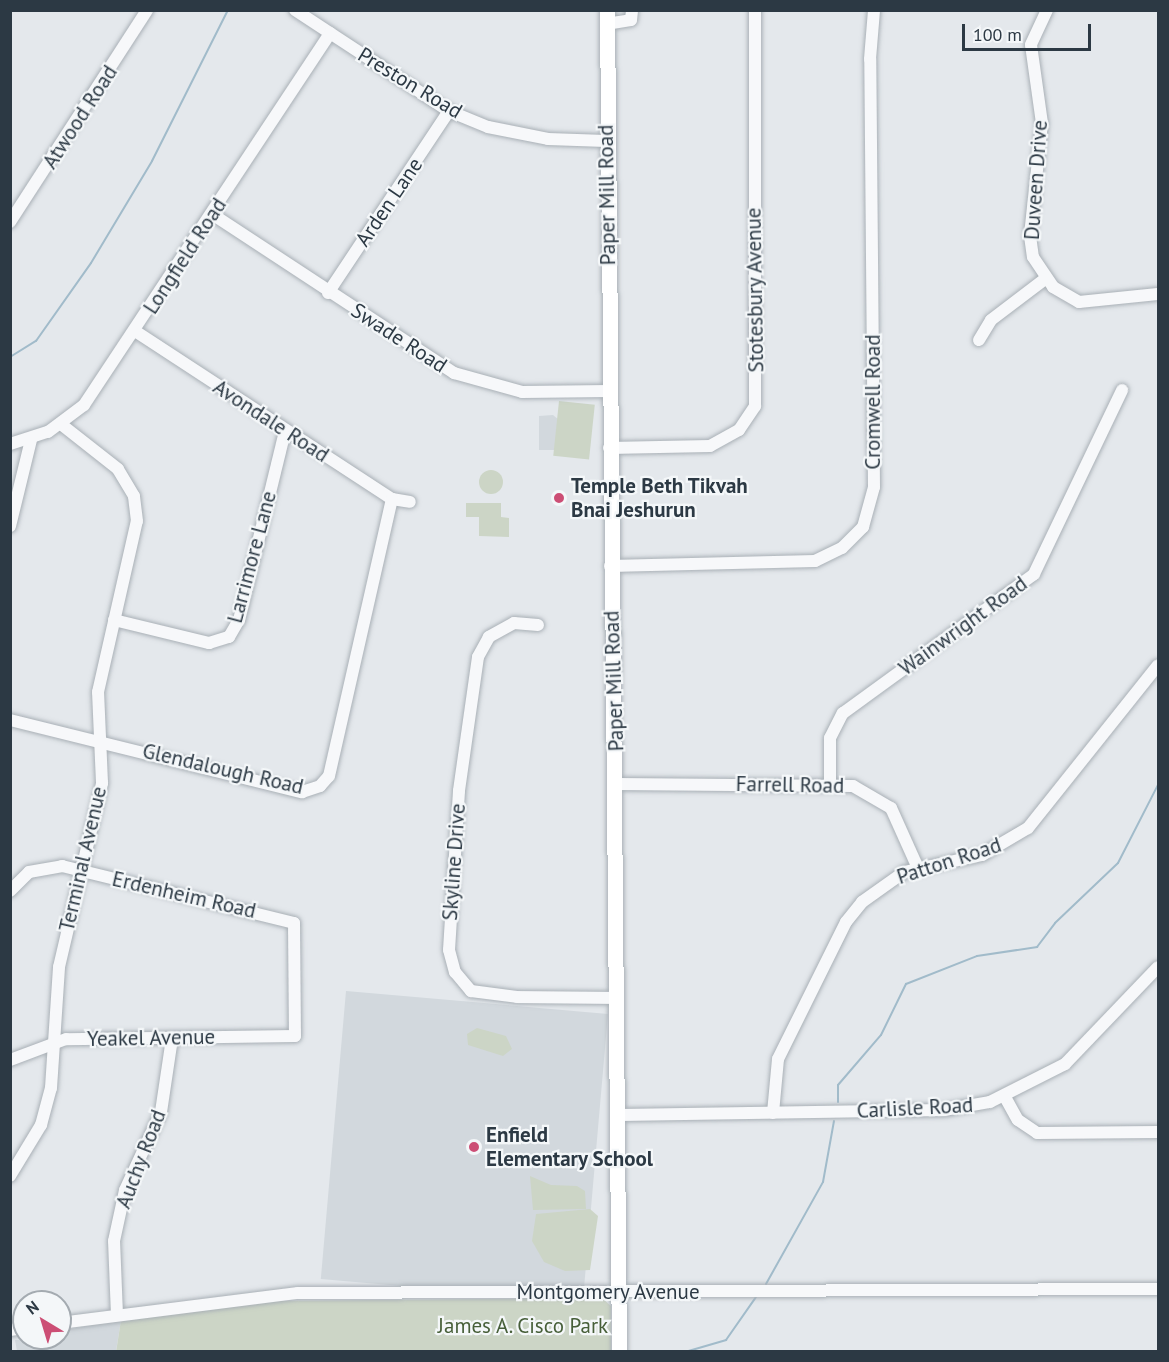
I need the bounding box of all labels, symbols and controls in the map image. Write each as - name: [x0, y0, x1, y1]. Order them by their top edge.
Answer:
- scale bar: [965, 12, 1094, 50]
- text: 100 m: [973, 23, 1022, 46]
- street label: Preston Road: [353, 42, 467, 124]
- street label: Atwood Road: [37, 61, 123, 173]
- street label: Duveen Drive: [1019, 119, 1053, 241]
- street label: Paper Mill Road: [593, 124, 621, 266]
- street label: Arden Lane: [350, 153, 428, 251]
- street label: Longfield Road: [138, 193, 232, 319]
- street label: Stotesbury Avenue: [741, 207, 769, 373]
- street label: Swade Road: [346, 298, 452, 378]
- street label: Cromwell Road: [860, 334, 886, 470]
- street label: Avondale Road: [208, 374, 334, 468]
- place label: Temple Beth Tikvah Bnai Jeshurun: [571, 473, 749, 523]
- street label: Larrimore Lane: [222, 488, 282, 626]
- marker: Temple Beth Tikvah Bnai Jeshurun: [552, 491, 566, 505]
- street label: Wainwright Road: [894, 571, 1032, 681]
- street label: Paper Mill Road: [599, 610, 629, 752]
- street label: Glendalough Road: [140, 738, 306, 800]
- street label: Farrell Road: [736, 771, 844, 799]
- street label: Terminal Avenue: [54, 784, 112, 934]
- street label: Skyline Drive: [437, 803, 471, 921]
- street label: Patton Road: [894, 832, 1004, 890]
- street label: Erdenheim Road: [110, 866, 258, 924]
- street label: Yeakel Avenue: [86, 1024, 216, 1052]
- street label: Carlisle Road: [856, 1092, 974, 1124]
- street label: Auchy Road: [111, 1106, 171, 1212]
- place label: Enfield Elementary School: [486, 1122, 654, 1172]
- marker: Enfield Elementary School: [467, 1140, 481, 1154]
- street label: Montgomery Avenue: [516, 1279, 700, 1305]
- north arrow: [12, 1290, 72, 1350]
- text: N: [22, 1296, 42, 1319]
- park label: James A. Cisco Park: [437, 1313, 609, 1339]

